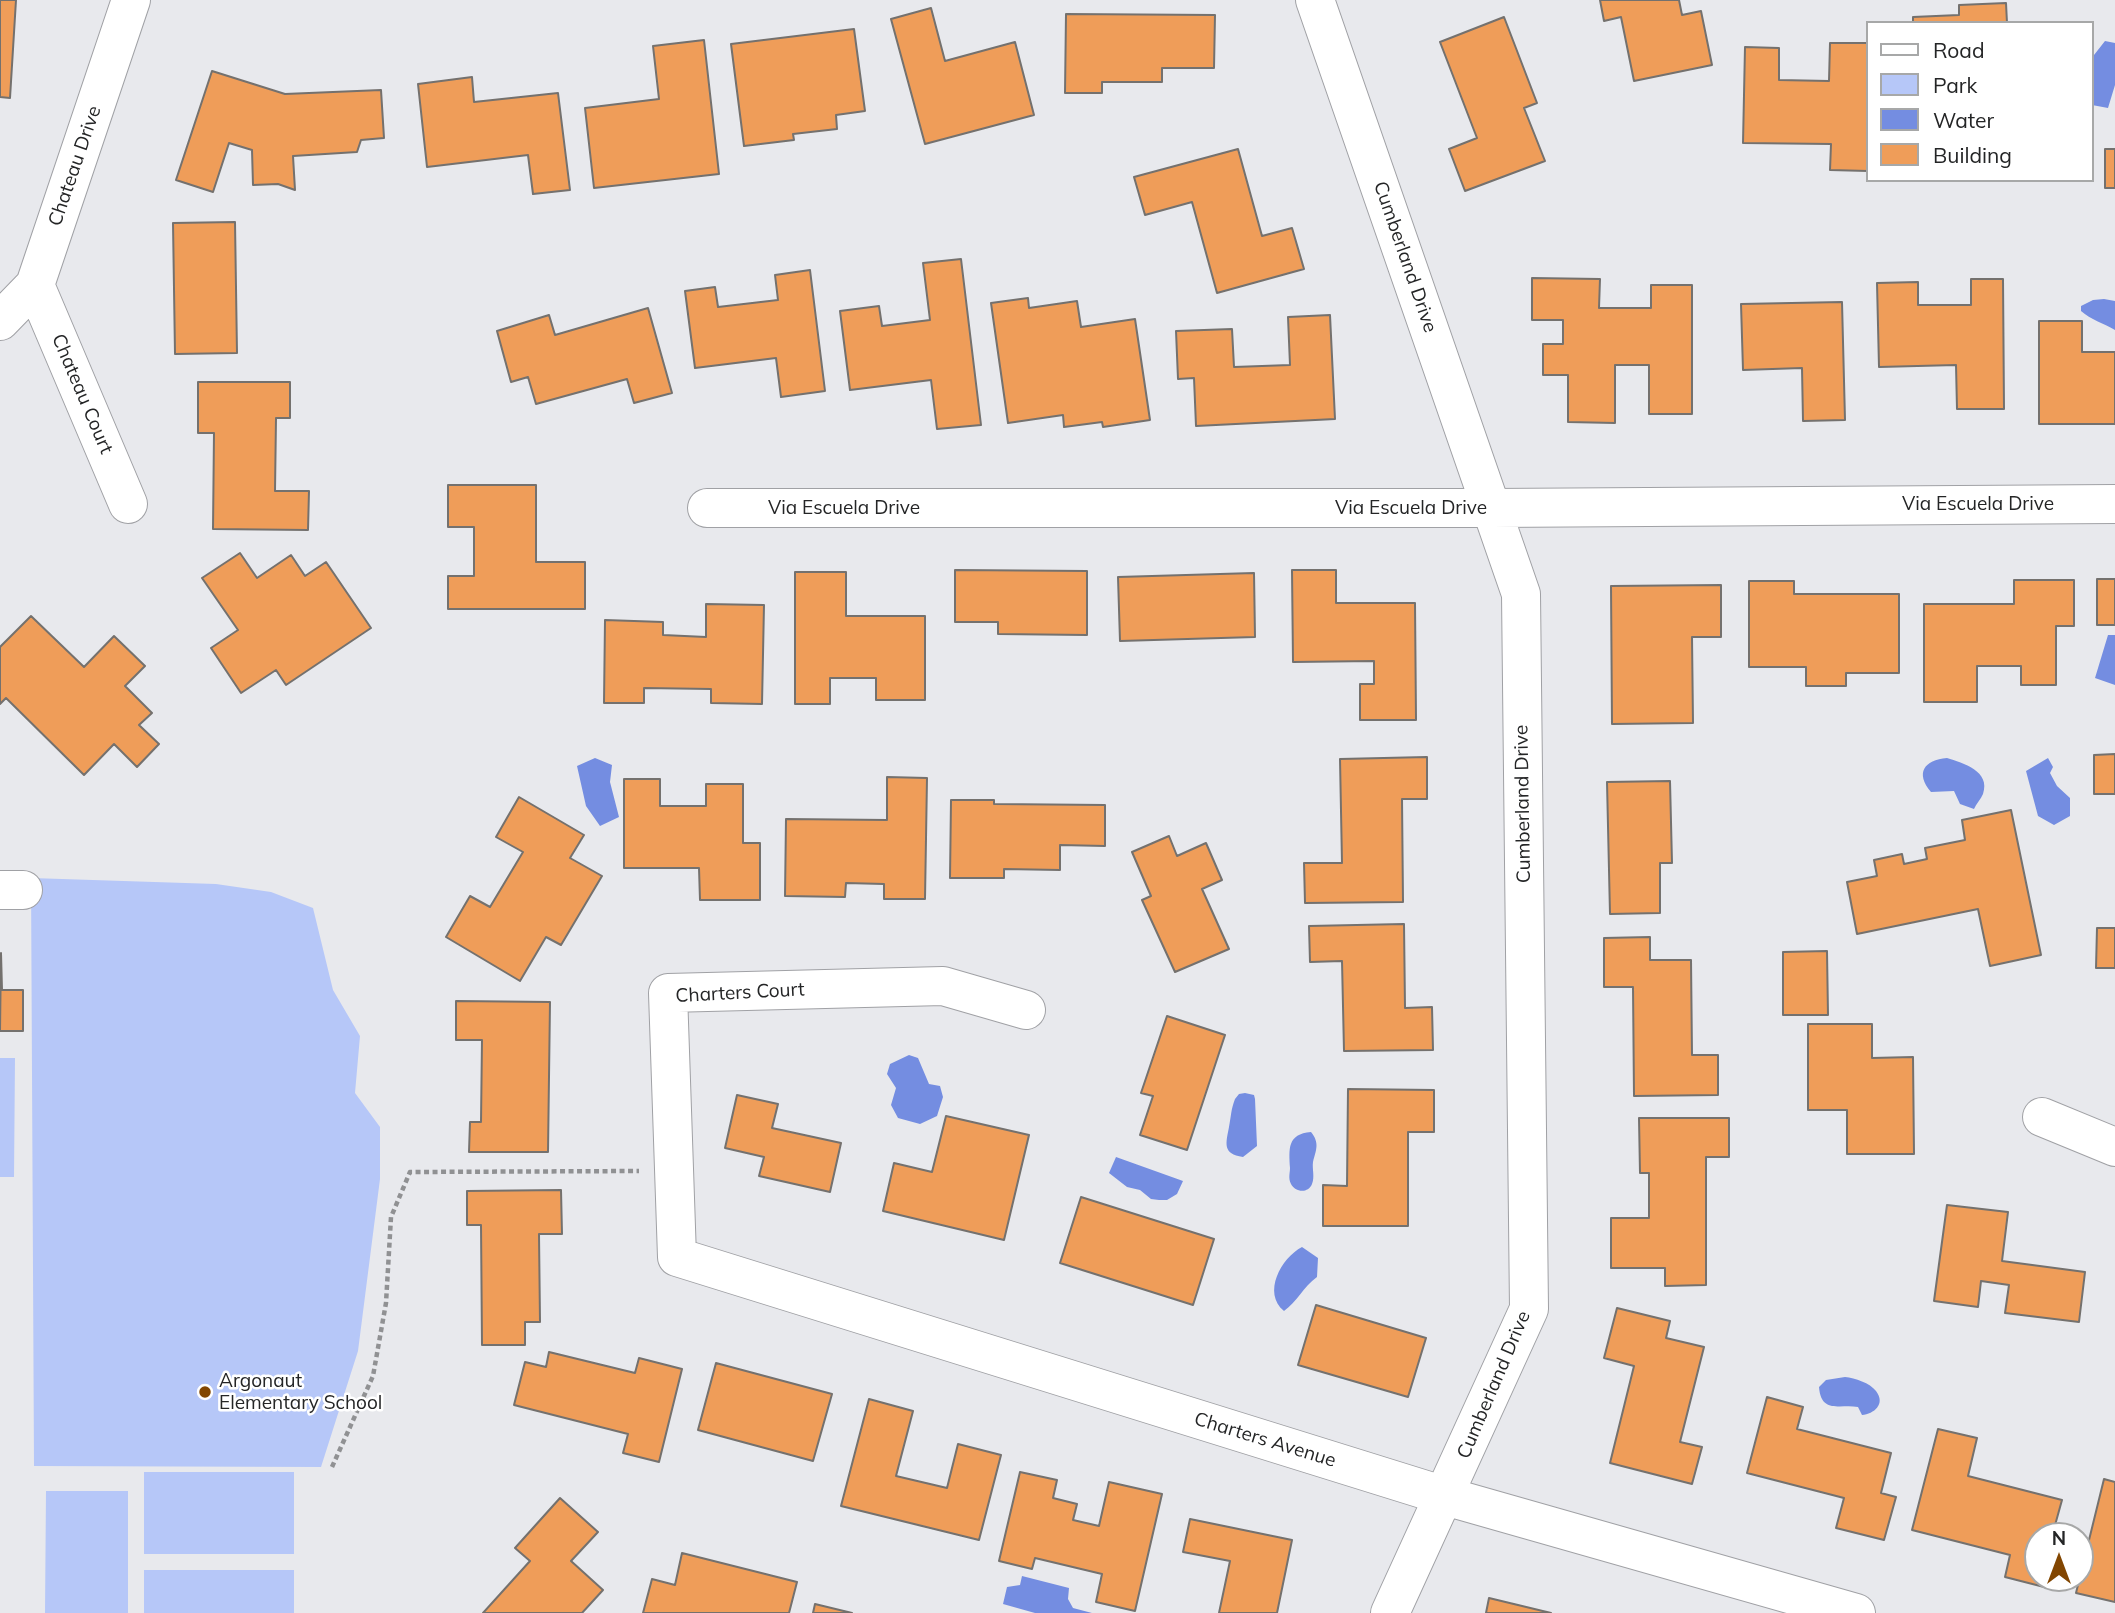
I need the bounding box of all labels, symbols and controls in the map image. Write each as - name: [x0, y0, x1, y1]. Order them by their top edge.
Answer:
- legend: [1867, 21, 2094, 182]
- text: Road: [1933, 37, 1984, 63]
- text: Park: [1933, 72, 1977, 98]
- street label: Chateau Drive: [44, 103, 106, 229]
- text: Water: [1933, 107, 1994, 133]
- text: Building: [1933, 142, 2012, 168]
- street label: Cumberland Drive: [1368, 178, 1442, 336]
- street label: Chateau Court: [47, 331, 117, 457]
- street label: Via Escuela Drive: [1902, 493, 2054, 515]
- street label: Via Escuela Drive: [768, 497, 920, 519]
- street label: Via Escuela Drive: [1335, 497, 1487, 519]
- street label: Cumberland Drive: [1510, 725, 1536, 883]
- street label: Charters Court: [675, 978, 805, 1008]
- street label: Cumberland Drive: [1453, 1308, 1535, 1462]
- place label: Argonaut Elementary School: [219, 1370, 382, 1414]
- marker: Argonaut Elementary School: [197, 1384, 213, 1400]
- street label: Charters Avenue: [1191, 1408, 1339, 1472]
- north arrow: [2024, 1522, 2094, 1592]
- text: N: [2052, 1526, 2066, 1550]

